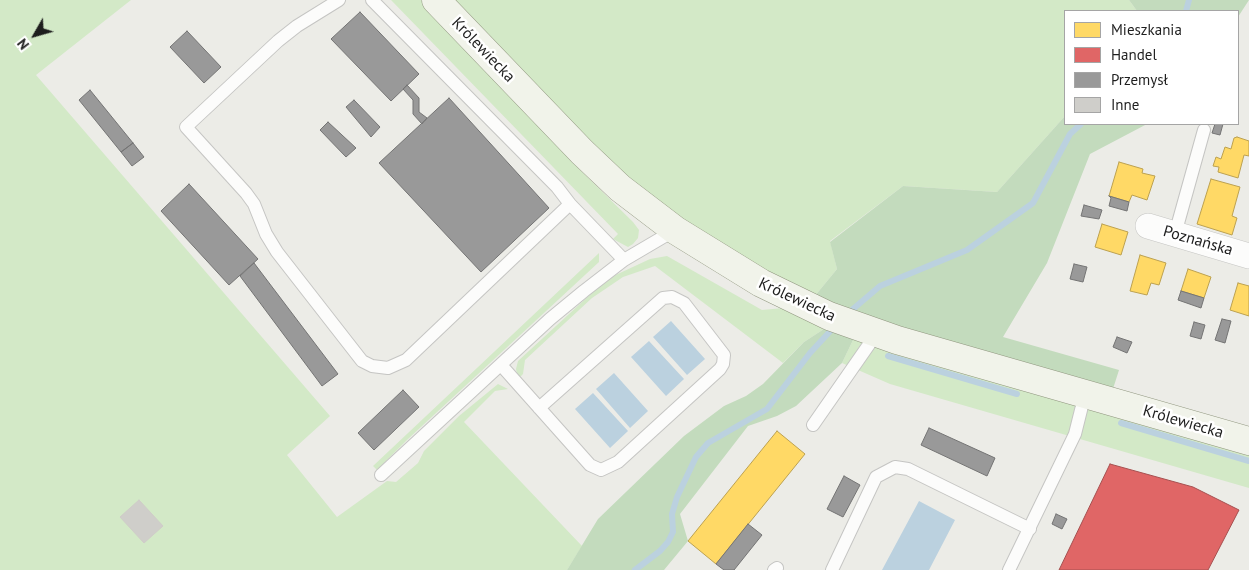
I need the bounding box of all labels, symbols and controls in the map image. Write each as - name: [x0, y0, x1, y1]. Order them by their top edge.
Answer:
- north arrow: [10, 10, 60, 60]
- legend: [1064, 10, 1239, 125]
- street label: Królewiecka: [447, 14, 519, 86]
- text: Mieszkania: [1111, 20, 1182, 39]
- text: N: [13, 35, 33, 53]
- text: Handel: [1111, 45, 1157, 64]
- text: Przemysł: [1111, 70, 1168, 89]
- text: Inne: [1111, 95, 1139, 114]
- street label: Poznańska: [1161, 222, 1235, 260]
- street label: Królewiecka: [755, 274, 839, 326]
- street label: Królewiecka: [1141, 401, 1225, 443]

